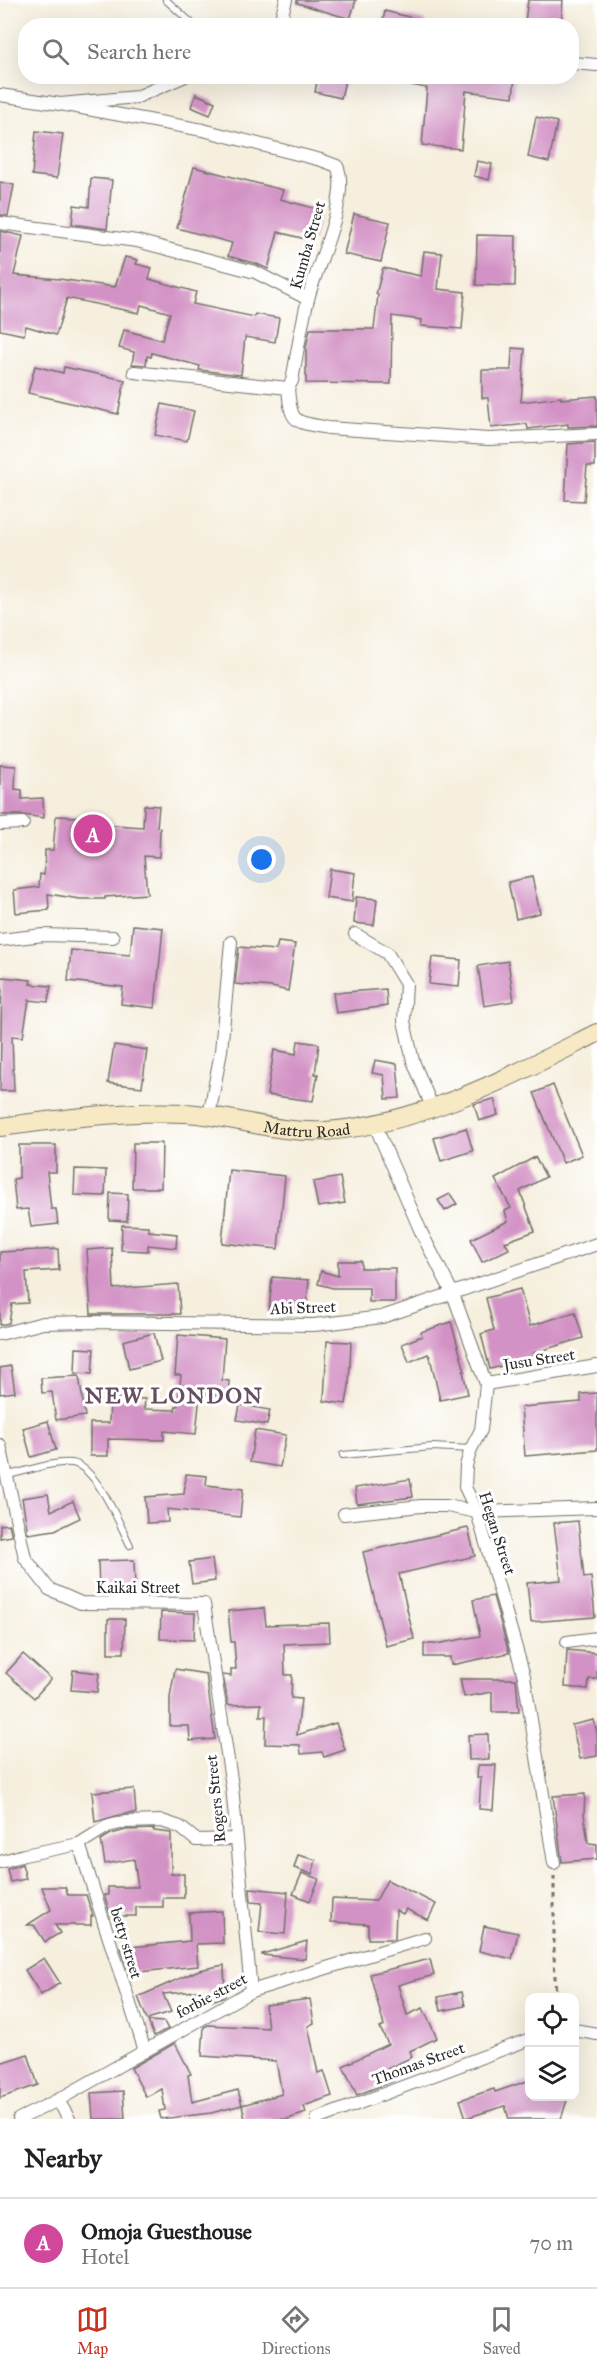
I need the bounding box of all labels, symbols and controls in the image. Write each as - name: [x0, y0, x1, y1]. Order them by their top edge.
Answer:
- search box: [18, 18, 579, 84]
- icon: search: [39, 35, 72, 68]
- text: Search here: [87, 38, 191, 65]
- street label: Kumba Street: [286, 199, 329, 291]
- pin: A: [74, 812, 112, 856]
- your location: [247, 845, 276, 874]
- street label: Mattru Road: [262, 1117, 351, 1141]
- street label: Abi Street: [269, 1297, 337, 1318]
- street label: Jusu Street: [500, 1344, 577, 1376]
- district label: NEW LONDON: [85, 1382, 263, 1409]
- street label: Hegan Street: [474, 1489, 520, 1578]
- street label: Kaikai Street: [96, 1578, 180, 1597]
- street label: Rogers Street: [201, 1754, 231, 1844]
- street label: betty street: [107, 1905, 146, 1981]
- street label: forbie street: [172, 1969, 250, 2022]
- map controls: [525, 1993, 579, 2101]
- button: locate: [525, 1993, 579, 2047]
- street label: Thomas Street: [369, 2038, 467, 2089]
- button: layers: [525, 2047, 579, 2101]
- text: Nearby: [24, 2142, 102, 2174]
- text: Omoja Guesthouse: [81, 2218, 252, 2245]
- text: A: [37, 2231, 50, 2255]
- text: 70 m: [530, 2231, 573, 2255]
- text: Hotel: [81, 2245, 129, 2269]
- tab: Map: [76, 2303, 109, 2358]
- tab: Directions: [261, 2303, 330, 2358]
- tab: Saved: [483, 2303, 521, 2358]

